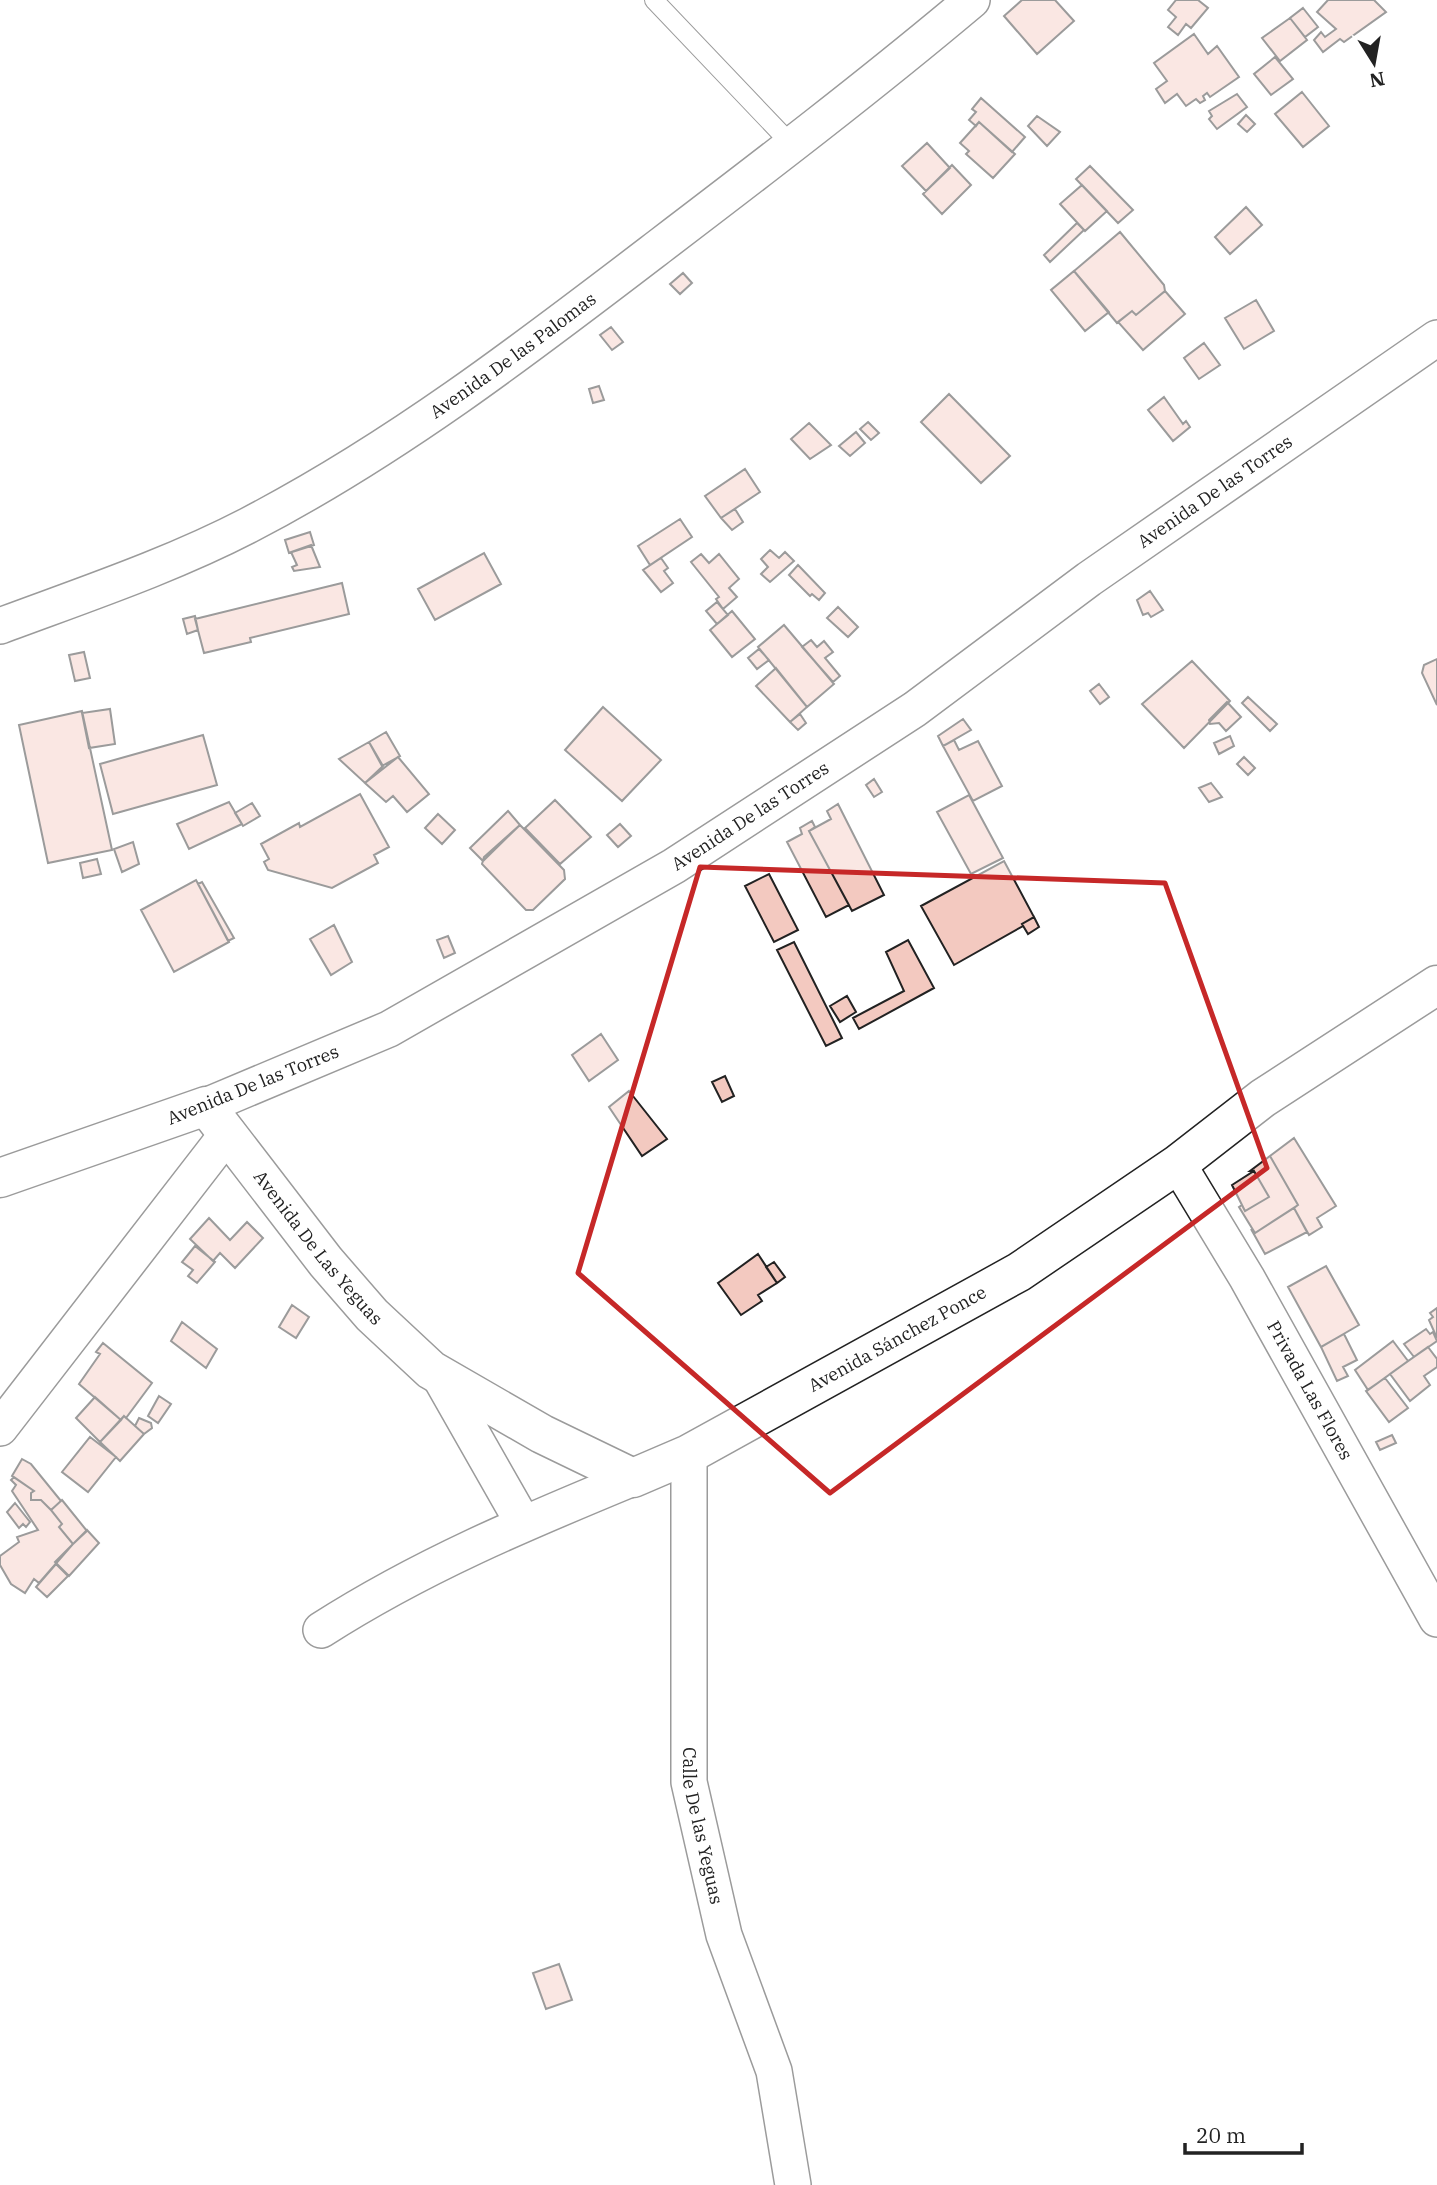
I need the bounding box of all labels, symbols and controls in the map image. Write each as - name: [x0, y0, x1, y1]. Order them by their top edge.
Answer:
- north arrow: [1339, 28, 1409, 98]
- text: N: [1368, 66, 1387, 93]
- street label: Avenida De las Palomas: [425, 287, 600, 423]
- street label: Avenida De las Torres: [1133, 430, 1297, 553]
- street label: Avenida De las Torres: [667, 756, 833, 876]
- street label: Avenida De las Torres: [164, 1040, 342, 1130]
- street label: Avenida De Las Yeguas: [249, 1166, 388, 1330]
- street label: Avenida Sánchez Ponce: [804, 1280, 990, 1397]
- street label: Privada Las Flores: [1262, 1317, 1358, 1464]
- street label: Calle De las Yeguas: [678, 1747, 729, 1906]
- scale bar: [1185, 2112, 1302, 2156]
- text: 20 m: [1196, 2121, 1246, 2149]

